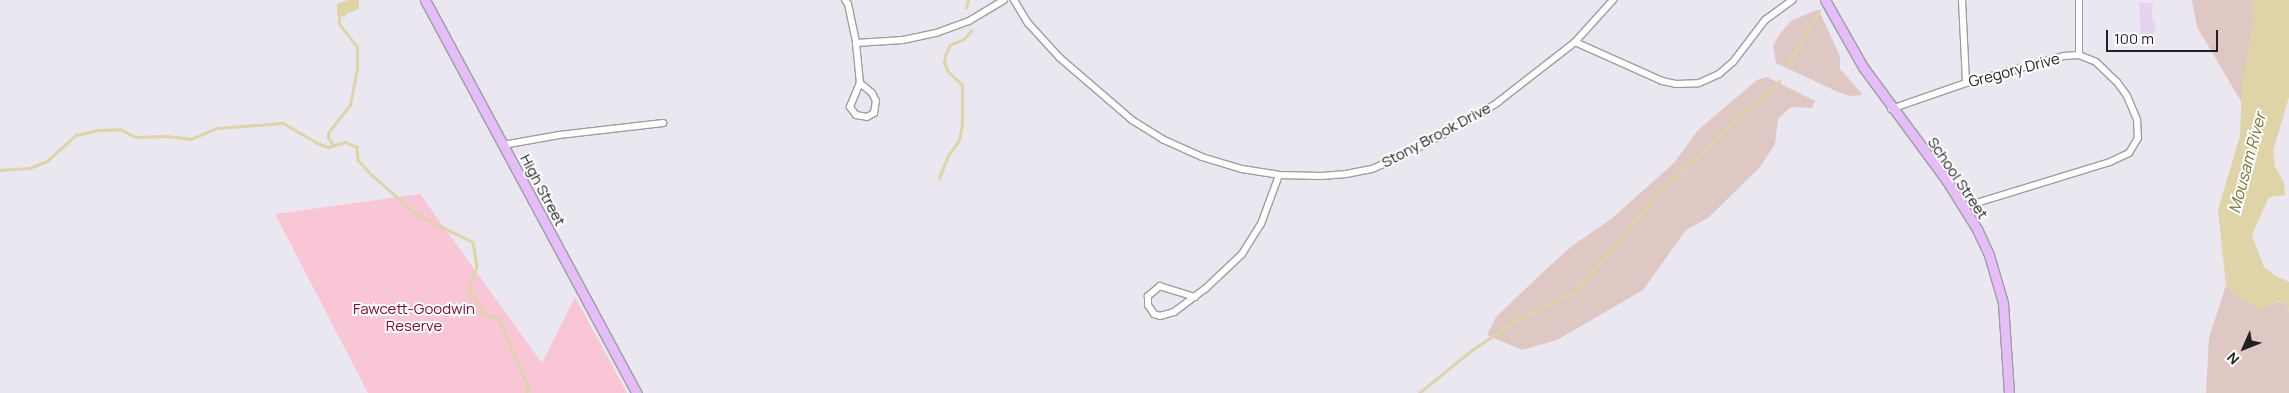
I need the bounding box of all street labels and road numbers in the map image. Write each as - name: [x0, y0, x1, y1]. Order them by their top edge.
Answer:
- street label: Gregory Drive: [1966, 49, 2062, 91]
- street label: Stony Brook Drive: [1378, 99, 1494, 171]
- street label: School Street: [1924, 134, 1992, 222]
- street label: High Street: [517, 151, 569, 229]

